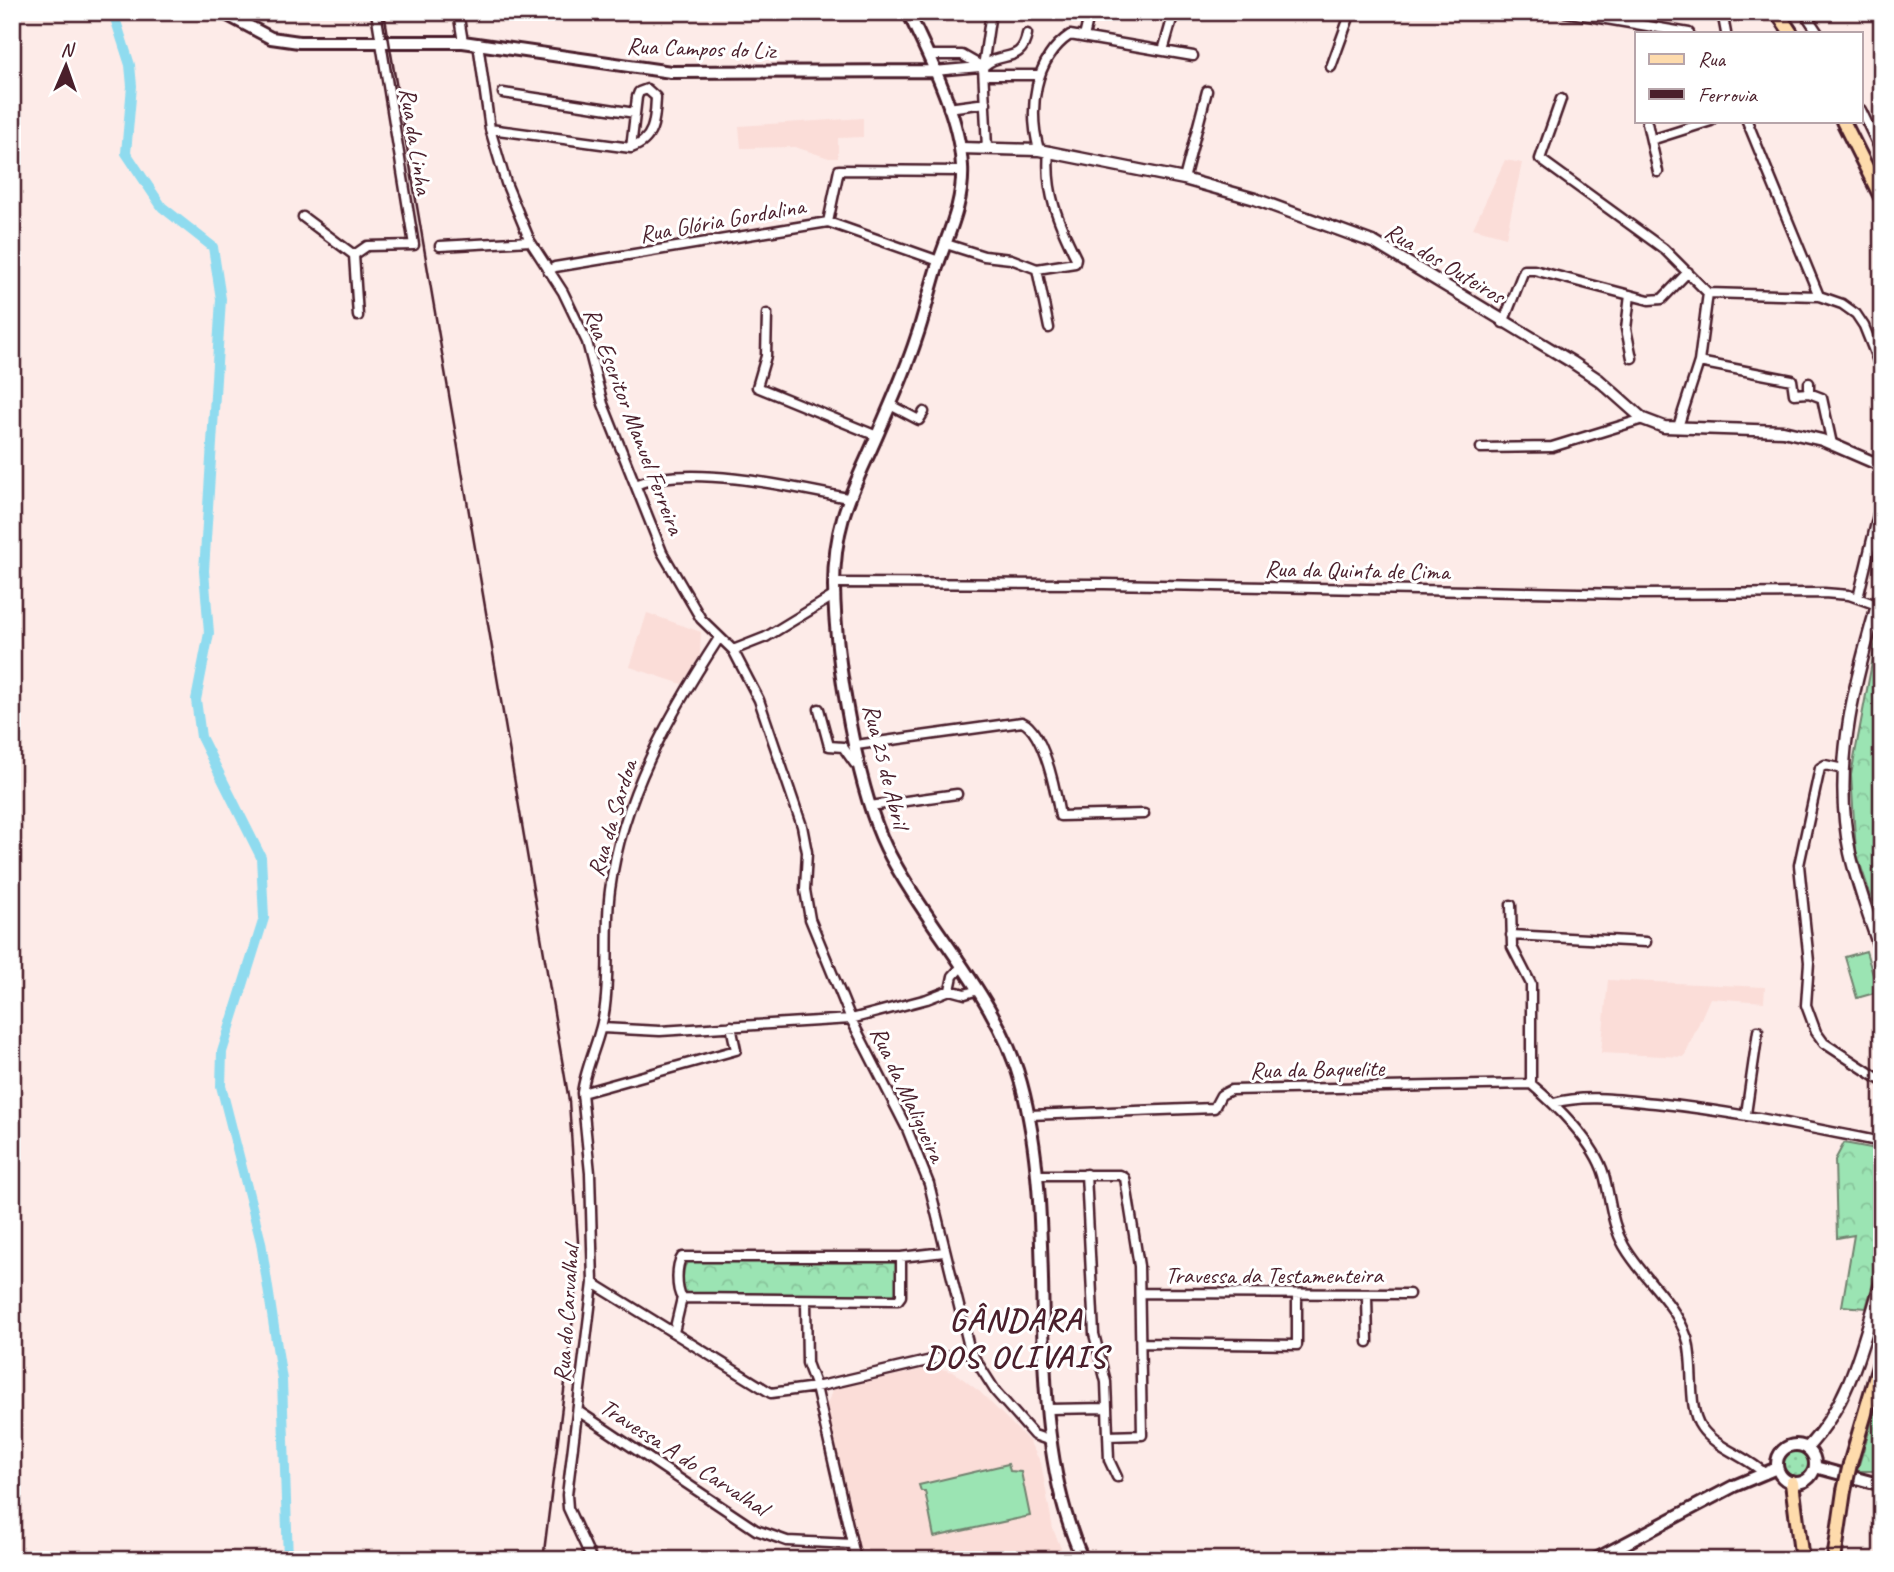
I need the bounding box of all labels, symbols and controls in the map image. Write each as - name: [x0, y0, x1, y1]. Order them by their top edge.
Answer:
- street label: Rua Campos do Liz: [626, 30, 778, 66]
- north arrow: [32, 32, 102, 102]
- legend: [1635, 32, 1862, 122]
- text: N: [60, 38, 76, 62]
- text: Rua: [1698, 46, 1726, 72]
- text: Ferrovia: [1698, 82, 1758, 108]
- street label: Rua da Linha: [393, 85, 439, 198]
- street label: Rua Glória Gordalina: [637, 190, 809, 249]
- street label: Rua dos Outeiros: [1380, 215, 1512, 311]
- street label: Rua Escritor Manuel Ferreira: [577, 303, 692, 540]
- street label: Rua da Quinta de Cima: [1264, 553, 1452, 587]
- street label: Rua 25 de Abril: [856, 701, 917, 835]
- street label: Rua da Sardoa: [580, 754, 644, 880]
- street label: Rua da Maligueira: [864, 1021, 953, 1168]
- street label: Rua da Baquelite: [1249, 1053, 1387, 1085]
- street label: Rua do Carvalhal: [546, 1241, 586, 1383]
- street label: Travessa da Testamenteira: [1165, 1260, 1384, 1290]
- district label: GÂNDARA DOS OLIVAIS: [925, 1299, 1113, 1377]
- street label: Travessa A do Carvalhal: [594, 1392, 777, 1525]

